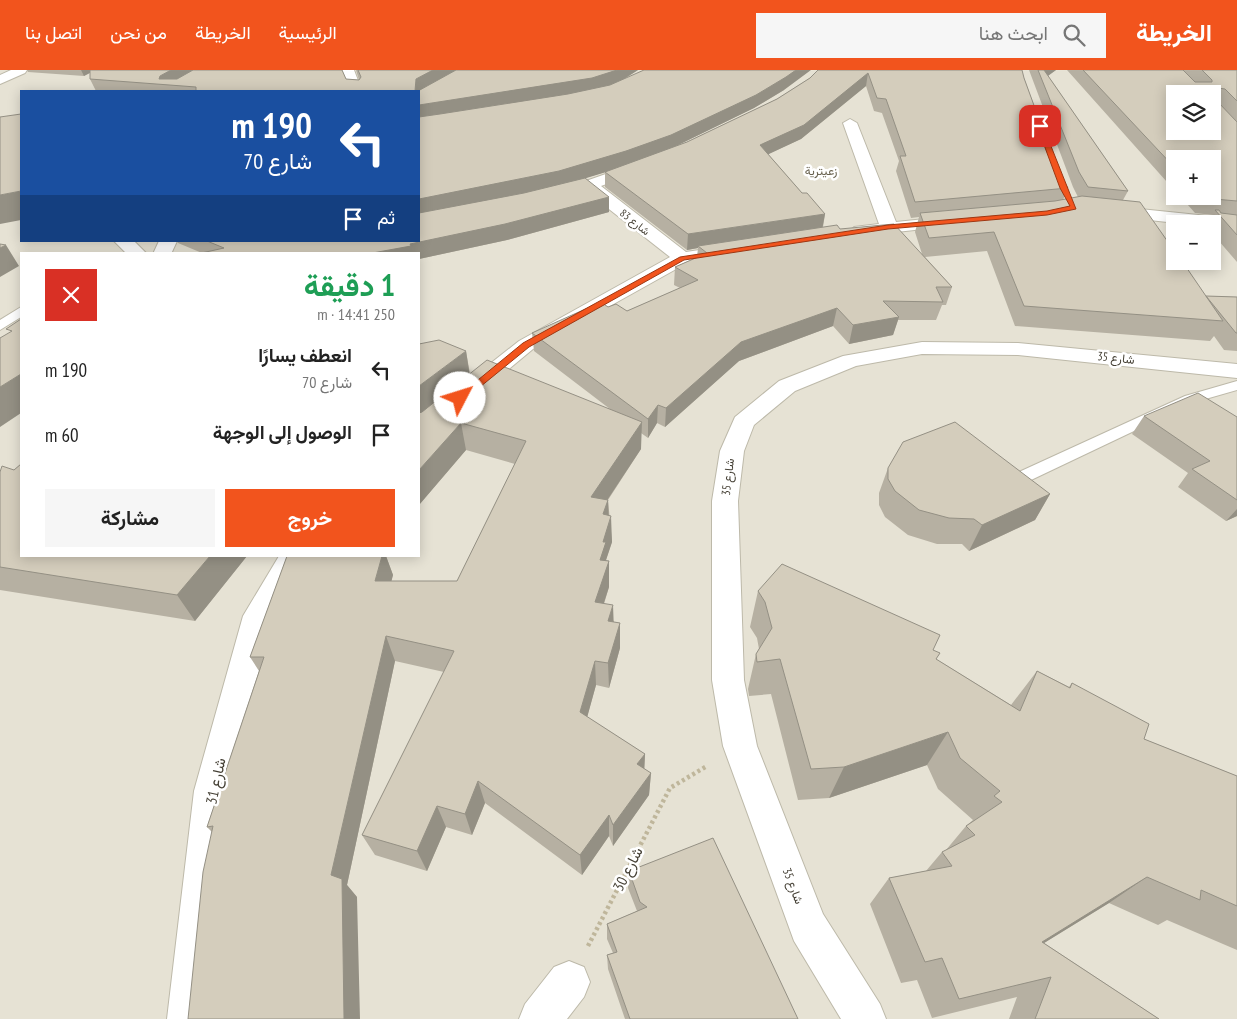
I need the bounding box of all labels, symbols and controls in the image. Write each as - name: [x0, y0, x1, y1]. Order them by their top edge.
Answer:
- search box: [756, 13, 1106, 58]
- text: الخريطة: [1136, 17, 1212, 48]
- text: اتصل بنا: [25, 21, 82, 44]
- text: من نحن: [110, 21, 167, 44]
- text: الخريطة: [195, 21, 251, 44]
- text: الرئيسية: [279, 21, 337, 44]
- text: ابحث هنا: [979, 21, 1048, 45]
- icon: search: [1060, 21, 1088, 49]
- map controls: [1166, 85, 1221, 270]
- button: layers: [1166, 85, 1221, 140]
- text: 190 m: [231, 102, 312, 148]
- pin: [1019, 105, 1061, 147]
- icon: left: [330, 110, 395, 175]
- icon: arrive: [1026, 112, 1054, 140]
- text: شارع 70: [243, 147, 312, 175]
- button: +: [1166, 150, 1221, 205]
- district label: زعيترية: [805, 163, 837, 179]
- icon: arrive: [339, 205, 367, 233]
- text: ثم: [377, 205, 395, 229]
- street label: شارع 83: [617, 206, 653, 239]
- button: −: [1166, 215, 1221, 270]
- text: 1 دقيقة: [304, 265, 395, 304]
- button: close: [45, 269, 97, 321]
- text: 250 m · 14:41: [317, 304, 395, 324]
- text: انعطف يسارًا: [258, 343, 352, 367]
- street label: شارع 35: [1096, 348, 1135, 369]
- icon: left: [367, 356, 395, 384]
- text: 190 m: [45, 358, 87, 382]
- position arrow: [433, 371, 485, 423]
- text: شارع 70: [302, 372, 352, 392]
- text: الوصول إلى الوجهة: [213, 420, 352, 444]
- icon: arrive: [367, 421, 395, 449]
- text: 60 m: [45, 423, 79, 447]
- street label: شارع 35: [718, 457, 739, 497]
- button: مشاركة: [45, 489, 215, 547]
- button: خروج: [225, 489, 395, 547]
- street label: شارع 31: [201, 756, 232, 806]
- street label: شارع 30: [608, 843, 649, 895]
- street label: شارع 35: [778, 866, 807, 907]

